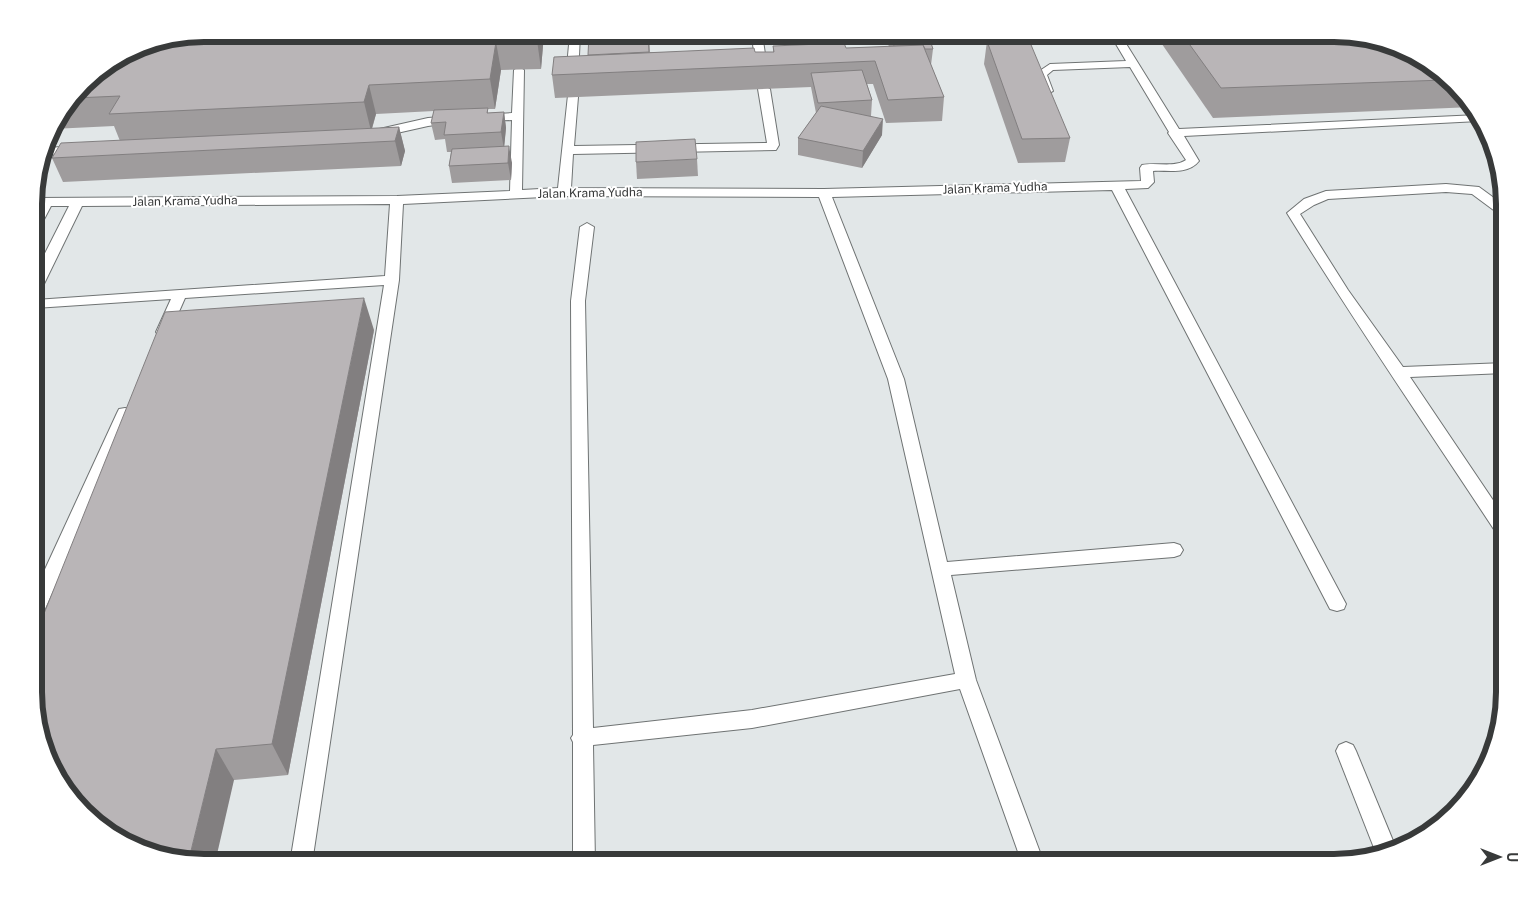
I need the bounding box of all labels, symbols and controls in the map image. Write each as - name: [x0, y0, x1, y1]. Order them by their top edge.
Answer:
- street label: Jalan Krama Yudha: [942, 179, 1048, 197]
- street label: Jalan Krama Yudha: [537, 185, 643, 201]
- street label: Jalan Krama Yudha: [132, 193, 238, 209]
- north arrow: [1474, 832, 1524, 882]
- text: U: [1504, 852, 1520, 862]

